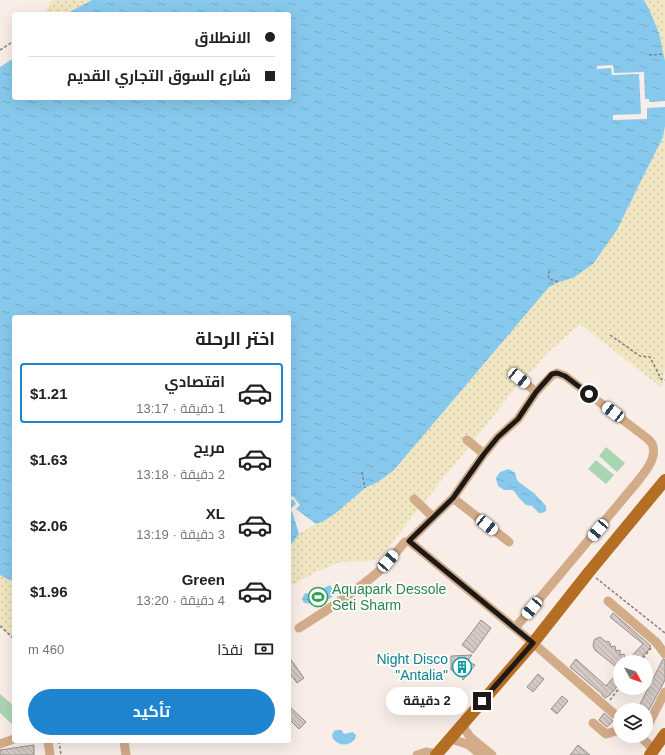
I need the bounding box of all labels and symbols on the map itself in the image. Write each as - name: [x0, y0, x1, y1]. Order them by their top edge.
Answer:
- car: [506, 366, 532, 390]
- route start: [580, 385, 598, 403]
- car: [600, 400, 626, 424]
- car: [474, 513, 500, 537]
- car: [586, 517, 610, 543]
- car: [376, 548, 400, 574]
- place label: Aquapark Dessole Seti Sharm: [332, 581, 447, 613]
- sports icon: Aquapark Dessole Seti Sharm: [307, 586, 329, 608]
- car: [520, 595, 544, 621]
- place label: Night Disco "Antalia": [376, 651, 448, 683]
- north arrow: [613, 655, 653, 695]
- building icon: Night Disco "Antalia": [451, 656, 473, 678]
- callout: 2 دقيقة: [386, 687, 468, 715]
- route end: [473, 692, 491, 710]

